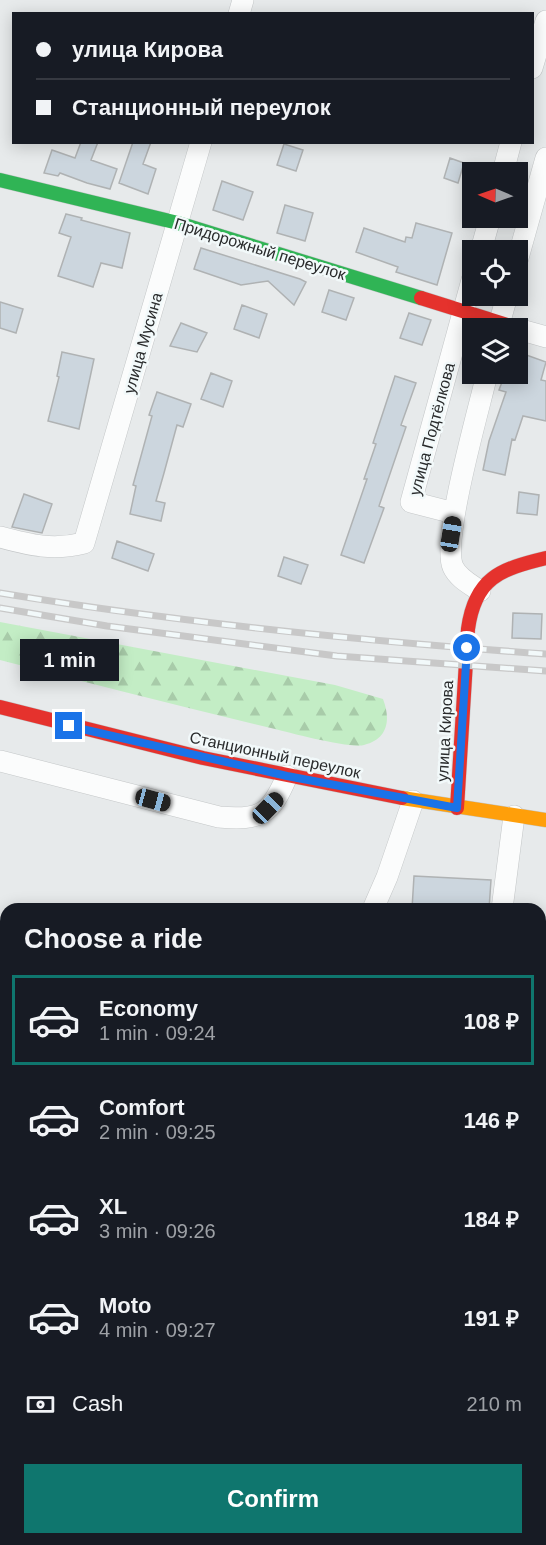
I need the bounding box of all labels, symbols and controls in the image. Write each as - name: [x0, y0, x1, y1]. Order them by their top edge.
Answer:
- text: улица Кирова: [72, 37, 223, 62]
- text: Станционный переулок: [72, 95, 331, 120]
- north arrow: [462, 162, 528, 228]
- map controls: [462, 162, 528, 384]
- street label: Придорожный переулок: [172, 215, 348, 283]
- button: locate: [462, 240, 528, 306]
- street label: улица Мусина: [120, 290, 166, 396]
- button: layers: [462, 318, 528, 384]
- street label: улица Подтёлкова: [406, 361, 458, 497]
- car: [439, 515, 463, 553]
- route start: [453, 634, 480, 661]
- callout: 1 min: [20, 639, 118, 681]
- text: 1 min: [43, 649, 96, 671]
- street label: улица Кирова: [434, 680, 456, 782]
- route end: [55, 712, 82, 739]
- street label: Станционный переулок: [188, 729, 363, 782]
- car: [133, 787, 173, 813]
- car: [249, 789, 287, 827]
- text: Choose a ride: [24, 924, 203, 954]
- icon: car: [27, 993, 81, 1047]
- text: Economy: [99, 996, 198, 1021]
- text: 108 ₽: [463, 1009, 519, 1034]
- text: 1 min · 09:24: [99, 1022, 216, 1044]
- icon: car: [27, 1092, 81, 1146]
- text: Comfort: [99, 1095, 185, 1120]
- text: 146 ₽: [463, 1108, 519, 1133]
- text: 2 min · 09:25: [99, 1121, 216, 1143]
- icon: car: [27, 1191, 81, 1245]
- text: XL: [99, 1194, 127, 1219]
- text: 184 ₽: [463, 1207, 519, 1232]
- text: 3 min · 09:26: [99, 1220, 216, 1242]
- icon: car: [27, 1290, 81, 1344]
- text: Moto: [99, 1293, 152, 1318]
- text: 191 ₽: [463, 1306, 519, 1331]
- text: 4 min · 09:27: [99, 1319, 216, 1341]
- icon: cash: [24, 1388, 57, 1421]
- text: Cash: [72, 1391, 123, 1416]
- text: 210 m: [466, 1393, 522, 1415]
- button: Confirm: [24, 1464, 522, 1533]

